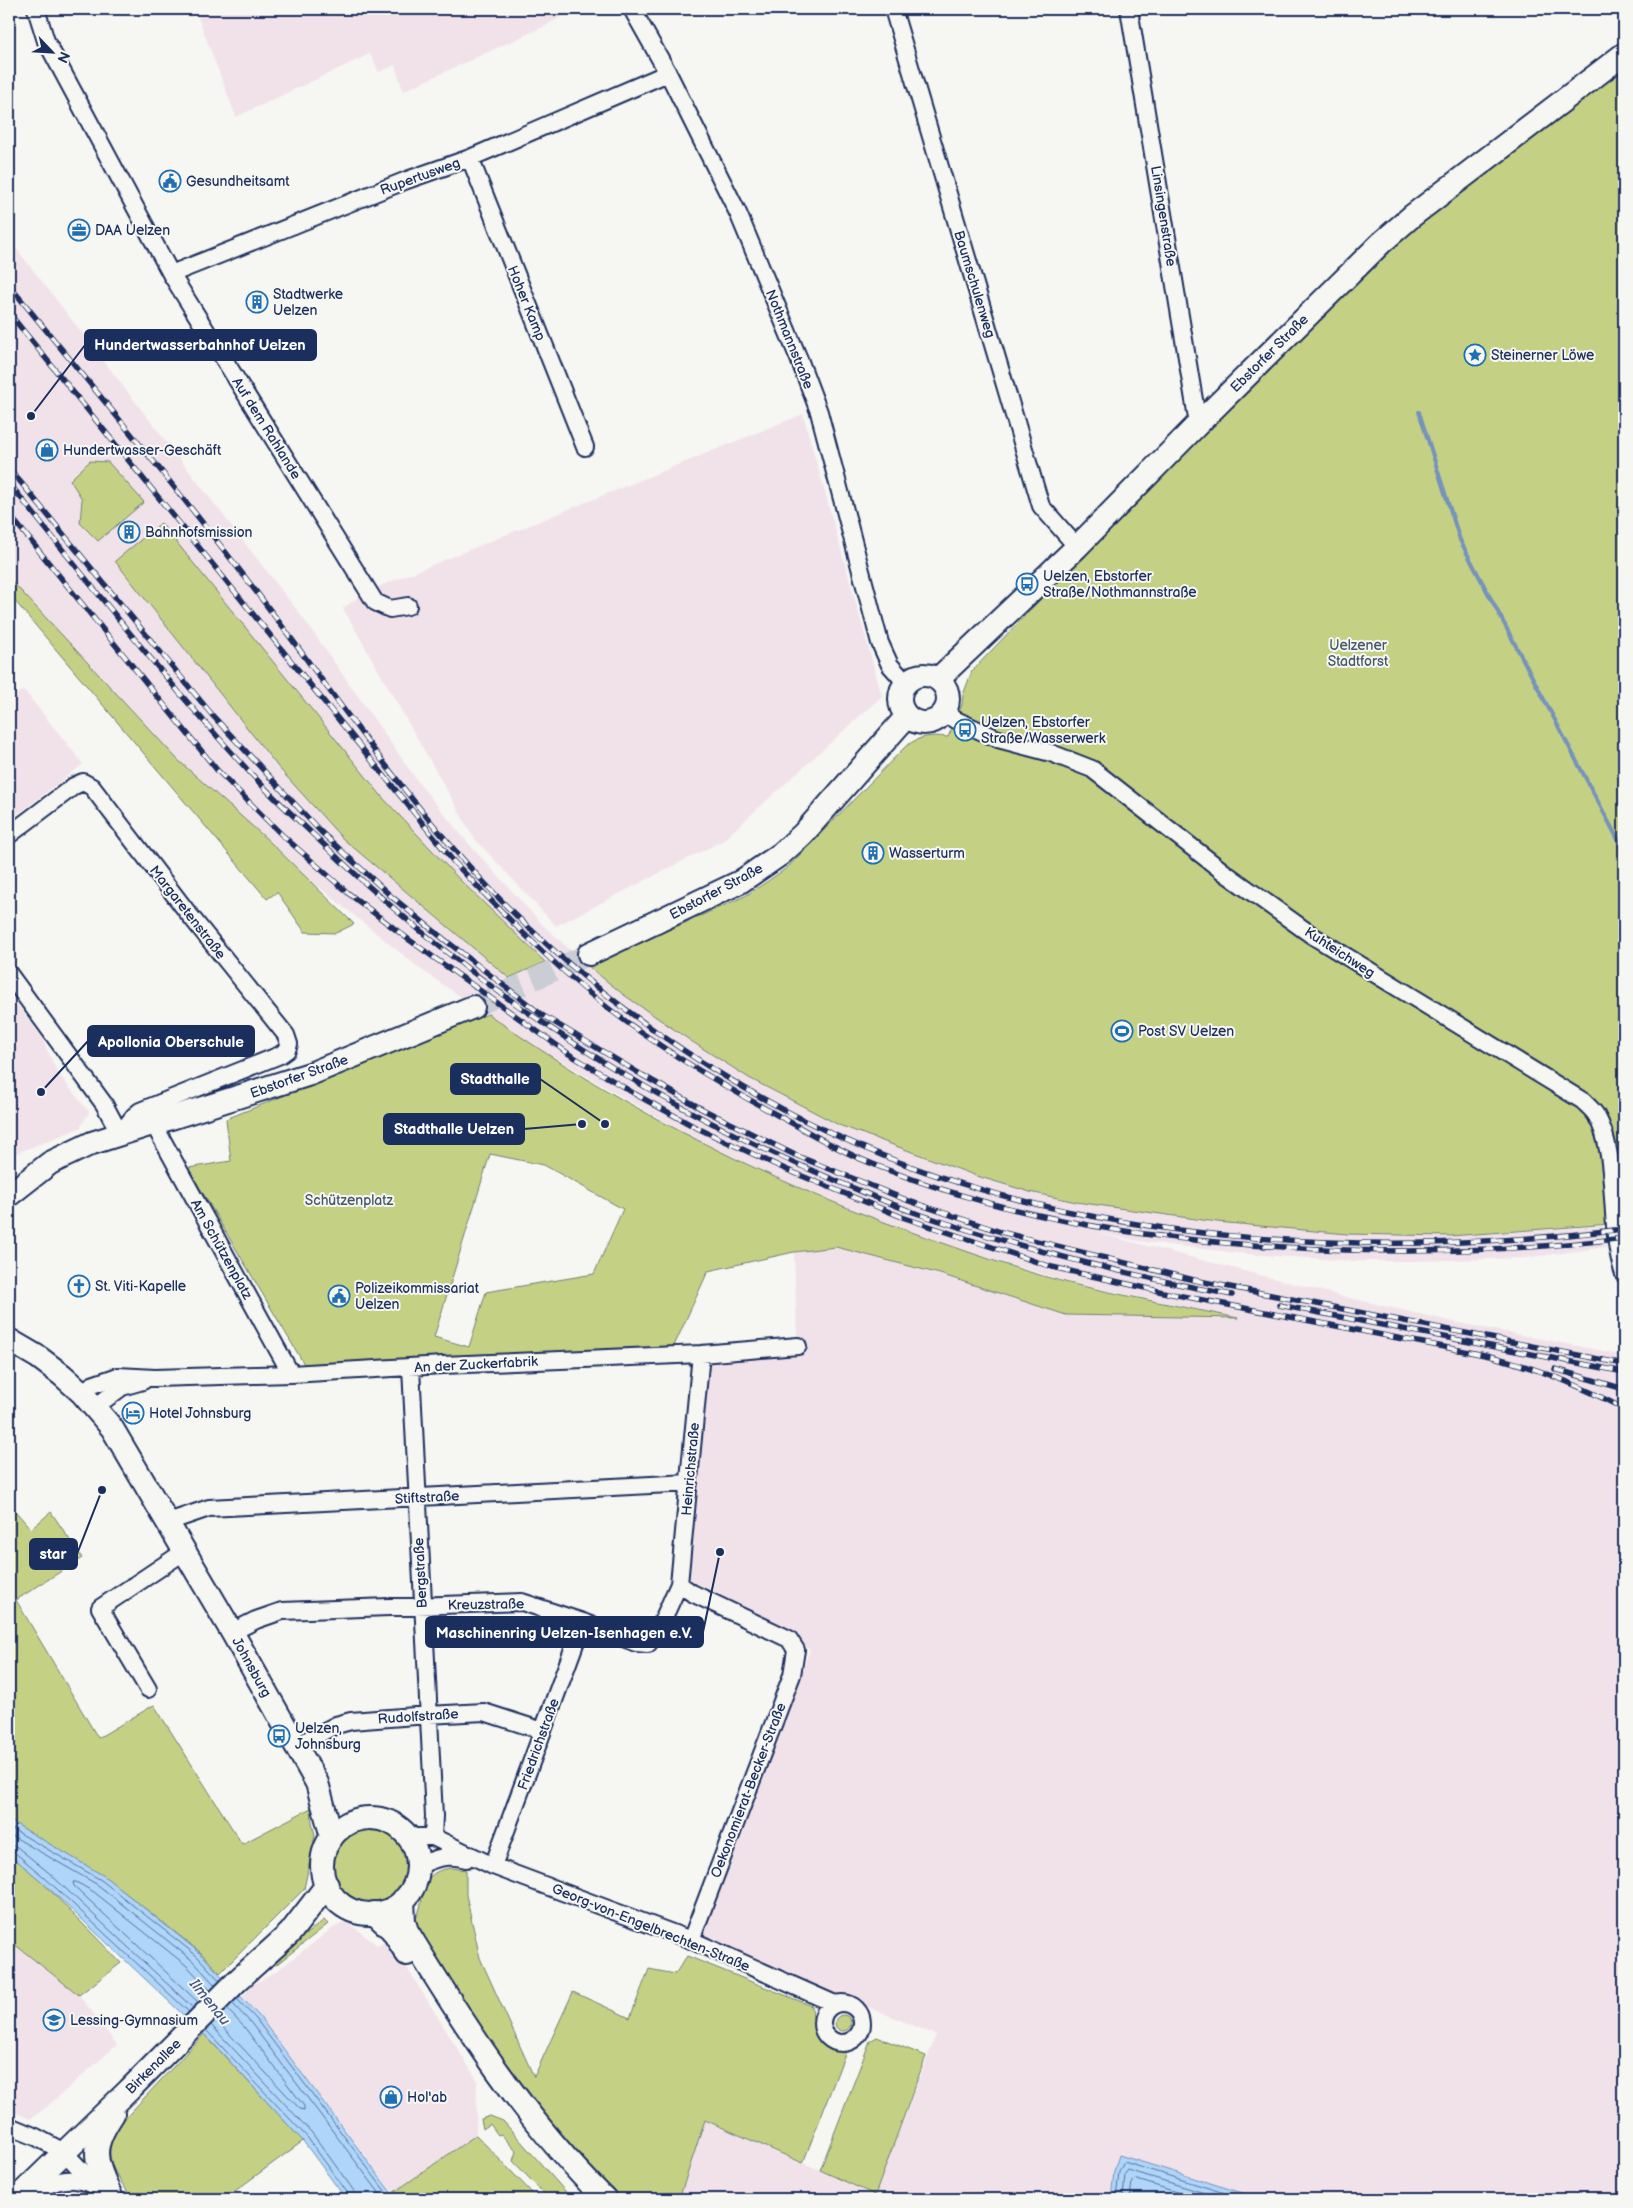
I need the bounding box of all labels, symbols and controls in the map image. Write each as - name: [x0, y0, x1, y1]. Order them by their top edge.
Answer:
- north arrow: [28, 28, 78, 78]
- text: N: [53, 49, 73, 66]
- street label: Rupertusweg: [378, 154, 463, 199]
- street label: Linsingenstraße: [1147, 165, 1180, 268]
- public building icon: Gesundheitsamt: [158, 169, 182, 193]
- place label: Gesundheitsamt: [186, 173, 290, 190]
- office icon: DAA Uelzen: [67, 218, 91, 242]
- place label: DAA Uelzen: [95, 222, 170, 239]
- street label: Baumschulenweg: [950, 228, 999, 340]
- street label: Hoher Kamp: [504, 263, 549, 343]
- place label: Stadtwerke Uelzen: [273, 286, 343, 319]
- street label: Nothmannstraße: [762, 287, 817, 391]
- building icon: Stadtwerke Uelzen: [245, 290, 269, 314]
- street label: Ebstorfer Straße: [1227, 311, 1312, 396]
- callout: Hundertwasserbahnhof Uelzen: [85, 330, 316, 360]
- text: Hundertwasserbahnhof Uelzen: [94, 336, 306, 355]
- place icon: Steinerner Löwe: [1463, 343, 1487, 367]
- place label: Steinerner Löwe: [1491, 347, 1594, 364]
- street label: Auf dem Rahlande: [228, 374, 305, 482]
- shop icon: Hundertwasser-Geschäft: [35, 438, 59, 462]
- place label: Hundertwasser-Geschäft: [63, 442, 222, 459]
- building icon: Bahnhofsmission: [117, 520, 141, 544]
- place label: Bahnhofsmission: [145, 524, 253, 541]
- place label: Uelzen, Ebstorfer Straße/Nothmannstraße: [1043, 568, 1197, 601]
- bus stop icon: Uelzen, Ebstorfer Straße/Nothmannstraße: [1015, 572, 1039, 596]
- park label: Uelzener Stadtforst: [1328, 637, 1389, 670]
- place label: Uelzen, Ebstorfer Straße/Wasserwerk: [981, 714, 1106, 747]
- bus stop icon: Uelzen, Ebstorfer Straße/Wasserwerk: [953, 718, 977, 742]
- building icon: Wasserturm: [861, 841, 885, 865]
- place label: Wasserturm: [889, 845, 965, 862]
- street label: Ebstorfer Straße: [667, 860, 766, 923]
- street label: Margaretenstraße: [146, 862, 229, 962]
- street label: Kuhteichweg: [1301, 923, 1378, 981]
- sports icon: Post SV Uelzen: [1110, 1019, 1134, 1043]
- place label: Post SV Uelzen: [1138, 1023, 1234, 1040]
- callout: Apollonia Oberschule: [88, 1026, 254, 1056]
- text: Apollonia Oberschule: [97, 1033, 244, 1052]
- street label: Ebstorfer Straße: [248, 1051, 351, 1102]
- callout: Stadthalle: [451, 1064, 540, 1094]
- text: Stadthalle: [460, 1070, 530, 1089]
- callout: Stadthalle Uelzen: [384, 1114, 524, 1144]
- text: Stadthalle Uelzen: [394, 1120, 514, 1139]
- park label: Schützenplatz: [305, 1192, 394, 1209]
- street label: Am Schützenplatz: [187, 1196, 256, 1303]
- church icon: St. Viti-Kapelle: [67, 1274, 91, 1298]
- place label: St. Viti-Kapelle: [95, 1278, 186, 1295]
- place label: Polizeikommissariat Uelzen: [355, 1280, 480, 1313]
- public building icon: Polizeikommissariat Uelzen: [327, 1284, 351, 1308]
- street label: An der Zuckerfabrik: [414, 1353, 538, 1376]
- hotel icon: Hotel Johnsburg: [121, 1401, 145, 1425]
- place label: Hotel Johnsburg: [149, 1405, 251, 1422]
- street label: Heinrichstraße: [678, 1422, 703, 1516]
- street label: Stiftstraße: [394, 1487, 460, 1508]
- street label: Bergstraße: [410, 1537, 431, 1609]
- callout: star: [30, 1539, 77, 1569]
- text: star: [40, 1545, 67, 1564]
- street label: Kreuzstraße: [448, 1595, 524, 1614]
- callout: Maschinenring Uelzen-Isenhagen e.V.: [426, 1617, 703, 1647]
- text: Maschinenring Uelzen-Isenhagen e.V.: [436, 1624, 692, 1643]
- street label: Johnsburg: [228, 1634, 275, 1700]
- street label: Friedrichstraße: [514, 1696, 563, 1792]
- street label: Oekonomierat-Becker-Straße: [707, 1700, 790, 1880]
- street label: Rudolfstraße: [377, 1705, 459, 1728]
- place label: Uelzen, Johnsburg: [295, 1720, 361, 1753]
- bus stop icon: Uelzen, Johnsburg: [267, 1724, 291, 1748]
- street label: Georg-von-Engelbrechten-Straße: [549, 1880, 752, 1975]
- water label: Ilmenau: [184, 1974, 235, 2030]
- school or university icon: Lessing-Gymnasium: [42, 2008, 66, 2032]
- place label: Lessing-Gymnasium: [70, 2012, 198, 2029]
- street label: Birkenallee: [122, 2035, 185, 2098]
- shop icon: Hol'ab: [379, 2085, 403, 2109]
- place label: Hol'ab: [407, 2089, 447, 2106]

